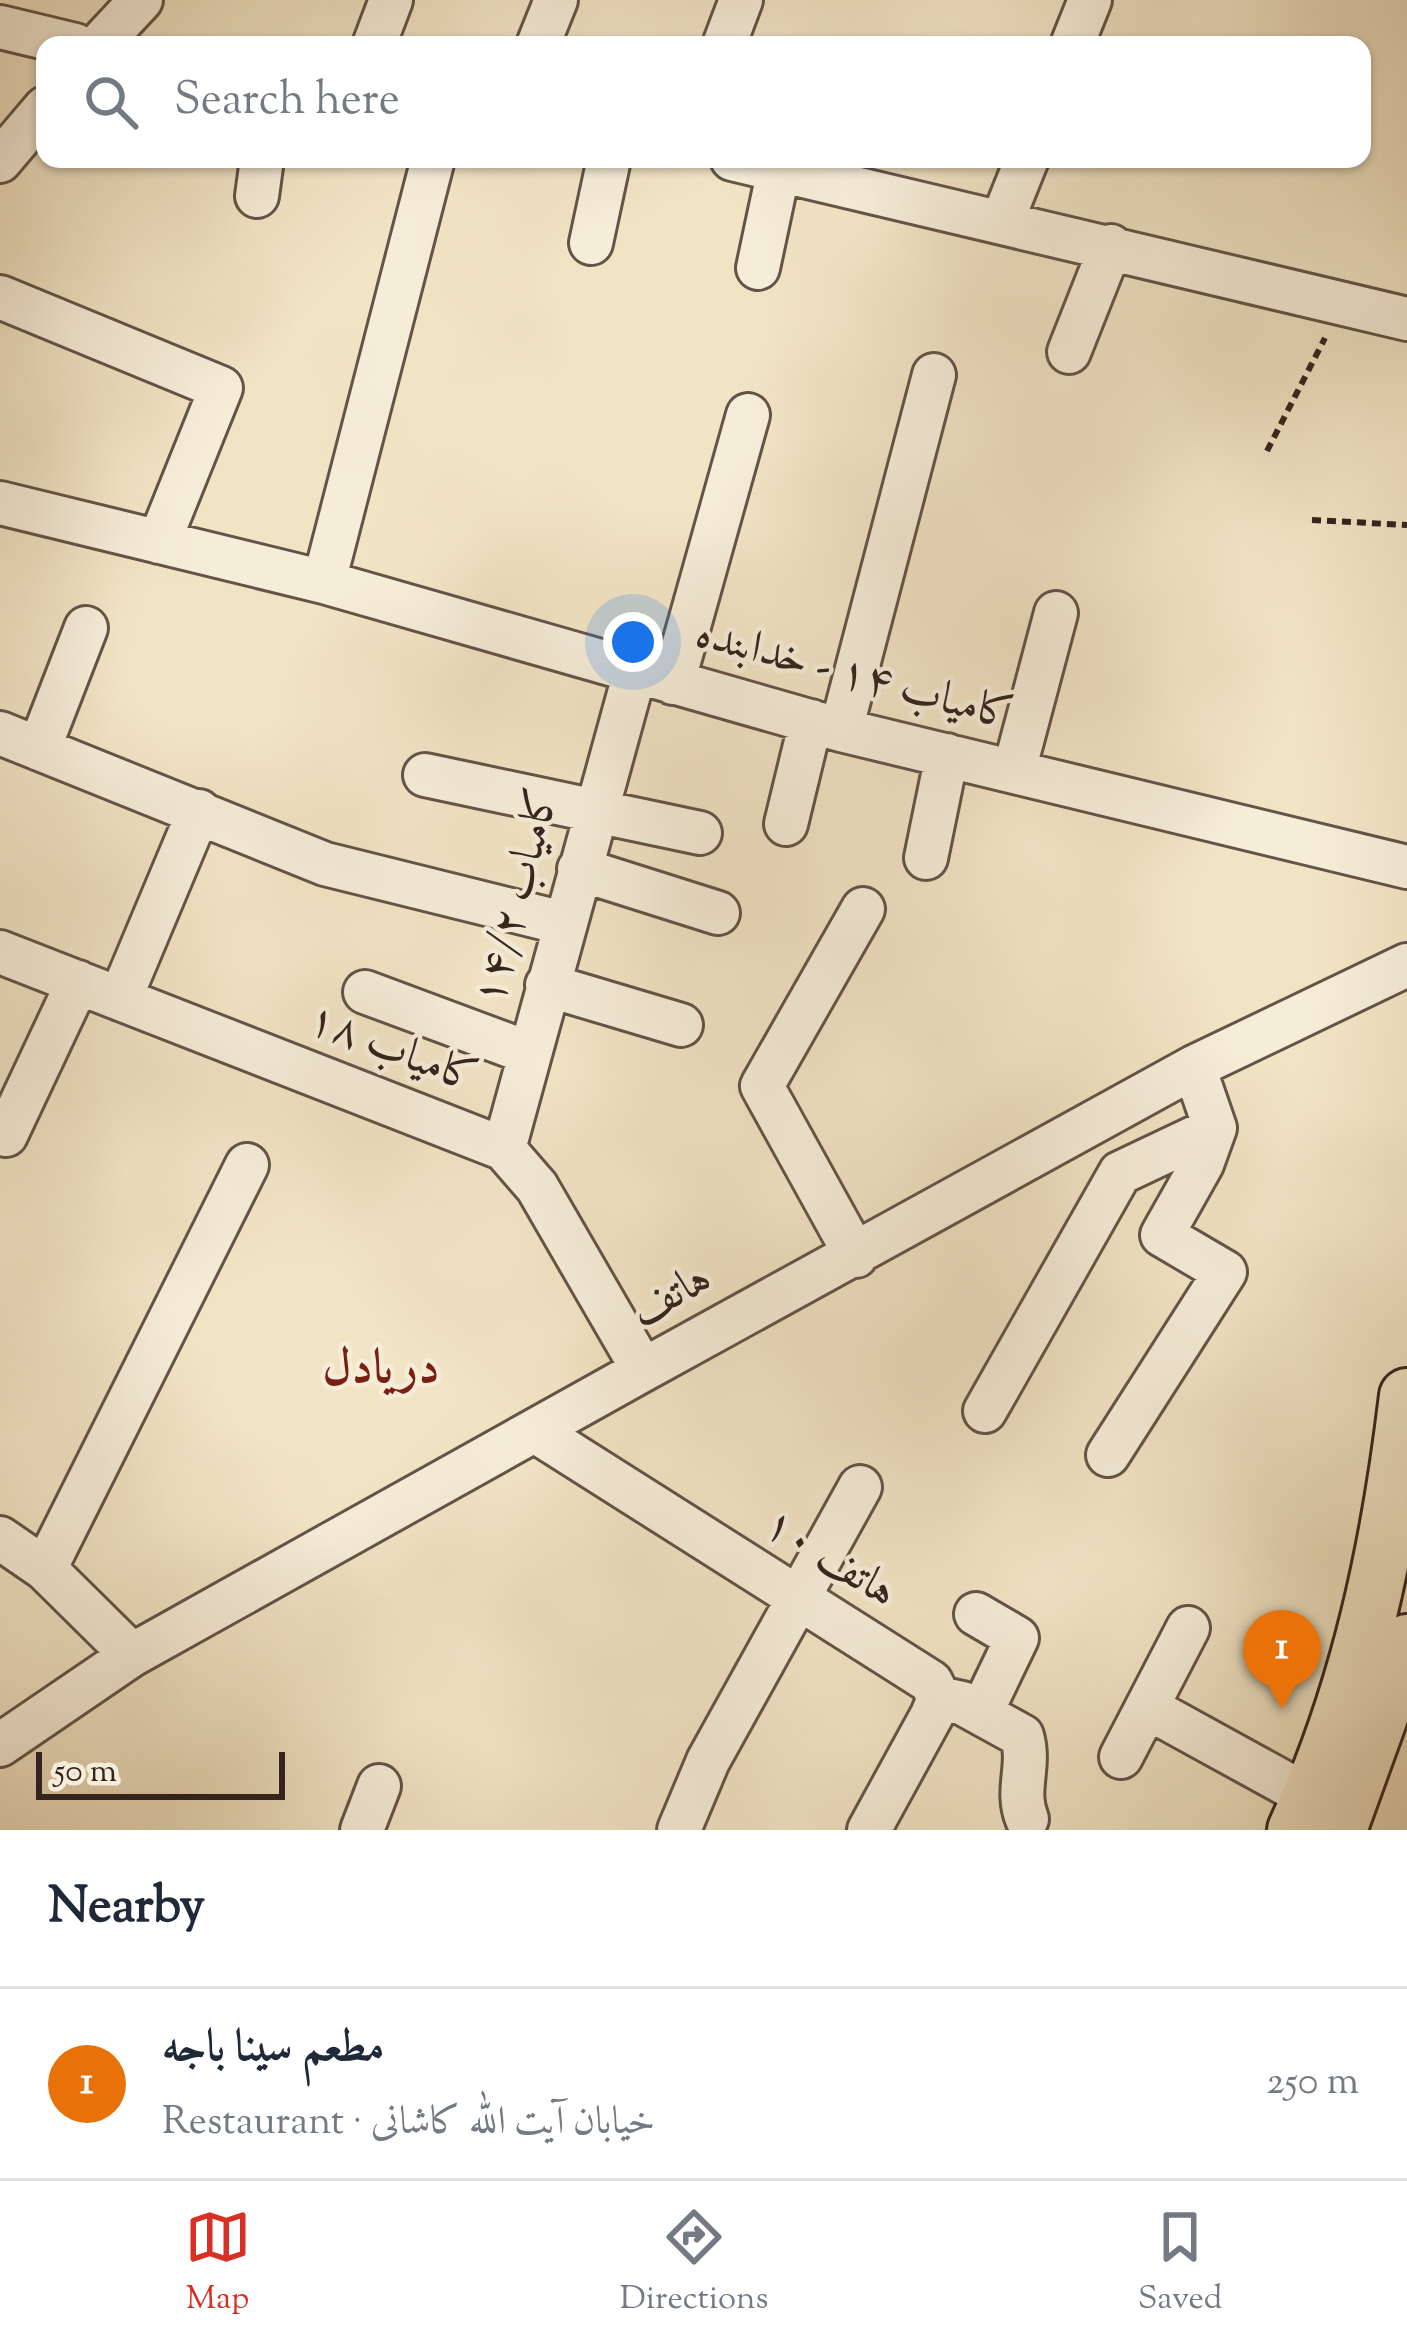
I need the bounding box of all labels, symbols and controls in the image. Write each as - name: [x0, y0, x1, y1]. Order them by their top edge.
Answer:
- search box: [36, 36, 1371, 168]
- icon: search: [78, 69, 144, 135]
- text: Search here: [174, 70, 400, 135]
- street label: کامیاب ۱۴ - خدابنده: [688, 603, 1020, 751]
- your location: [603, 612, 663, 672]
- street label: کامیاب ۱۴/۲: [459, 781, 579, 1013]
- street label: کامیاب ۱۸: [297, 989, 487, 1113]
- street label: هاتف: [619, 1248, 725, 1346]
- district label: دریادل: [322, 1336, 440, 1405]
- street label: هاتف ۱۰: [750, 1494, 908, 1626]
- pin: 1: [1243, 1610, 1321, 1709]
- scale bar: [36, 1746, 285, 1799]
- text: 50 m: [54, 1749, 117, 1797]
- text: Nearby: [48, 1872, 205, 1945]
- text: مطعم سينا باجه: [162, 2017, 384, 2082]
- text: 1: [80, 2056, 94, 2112]
- text: 250 m: [1266, 2056, 1359, 2112]
- text: Restaurant · خیابان آیت الله کاشانی: [162, 2096, 655, 2152]
- tab: Map: [185, 2204, 251, 2324]
- tab: Directions: [620, 2204, 769, 2324]
- tab: Saved: [1138, 2204, 1222, 2324]

